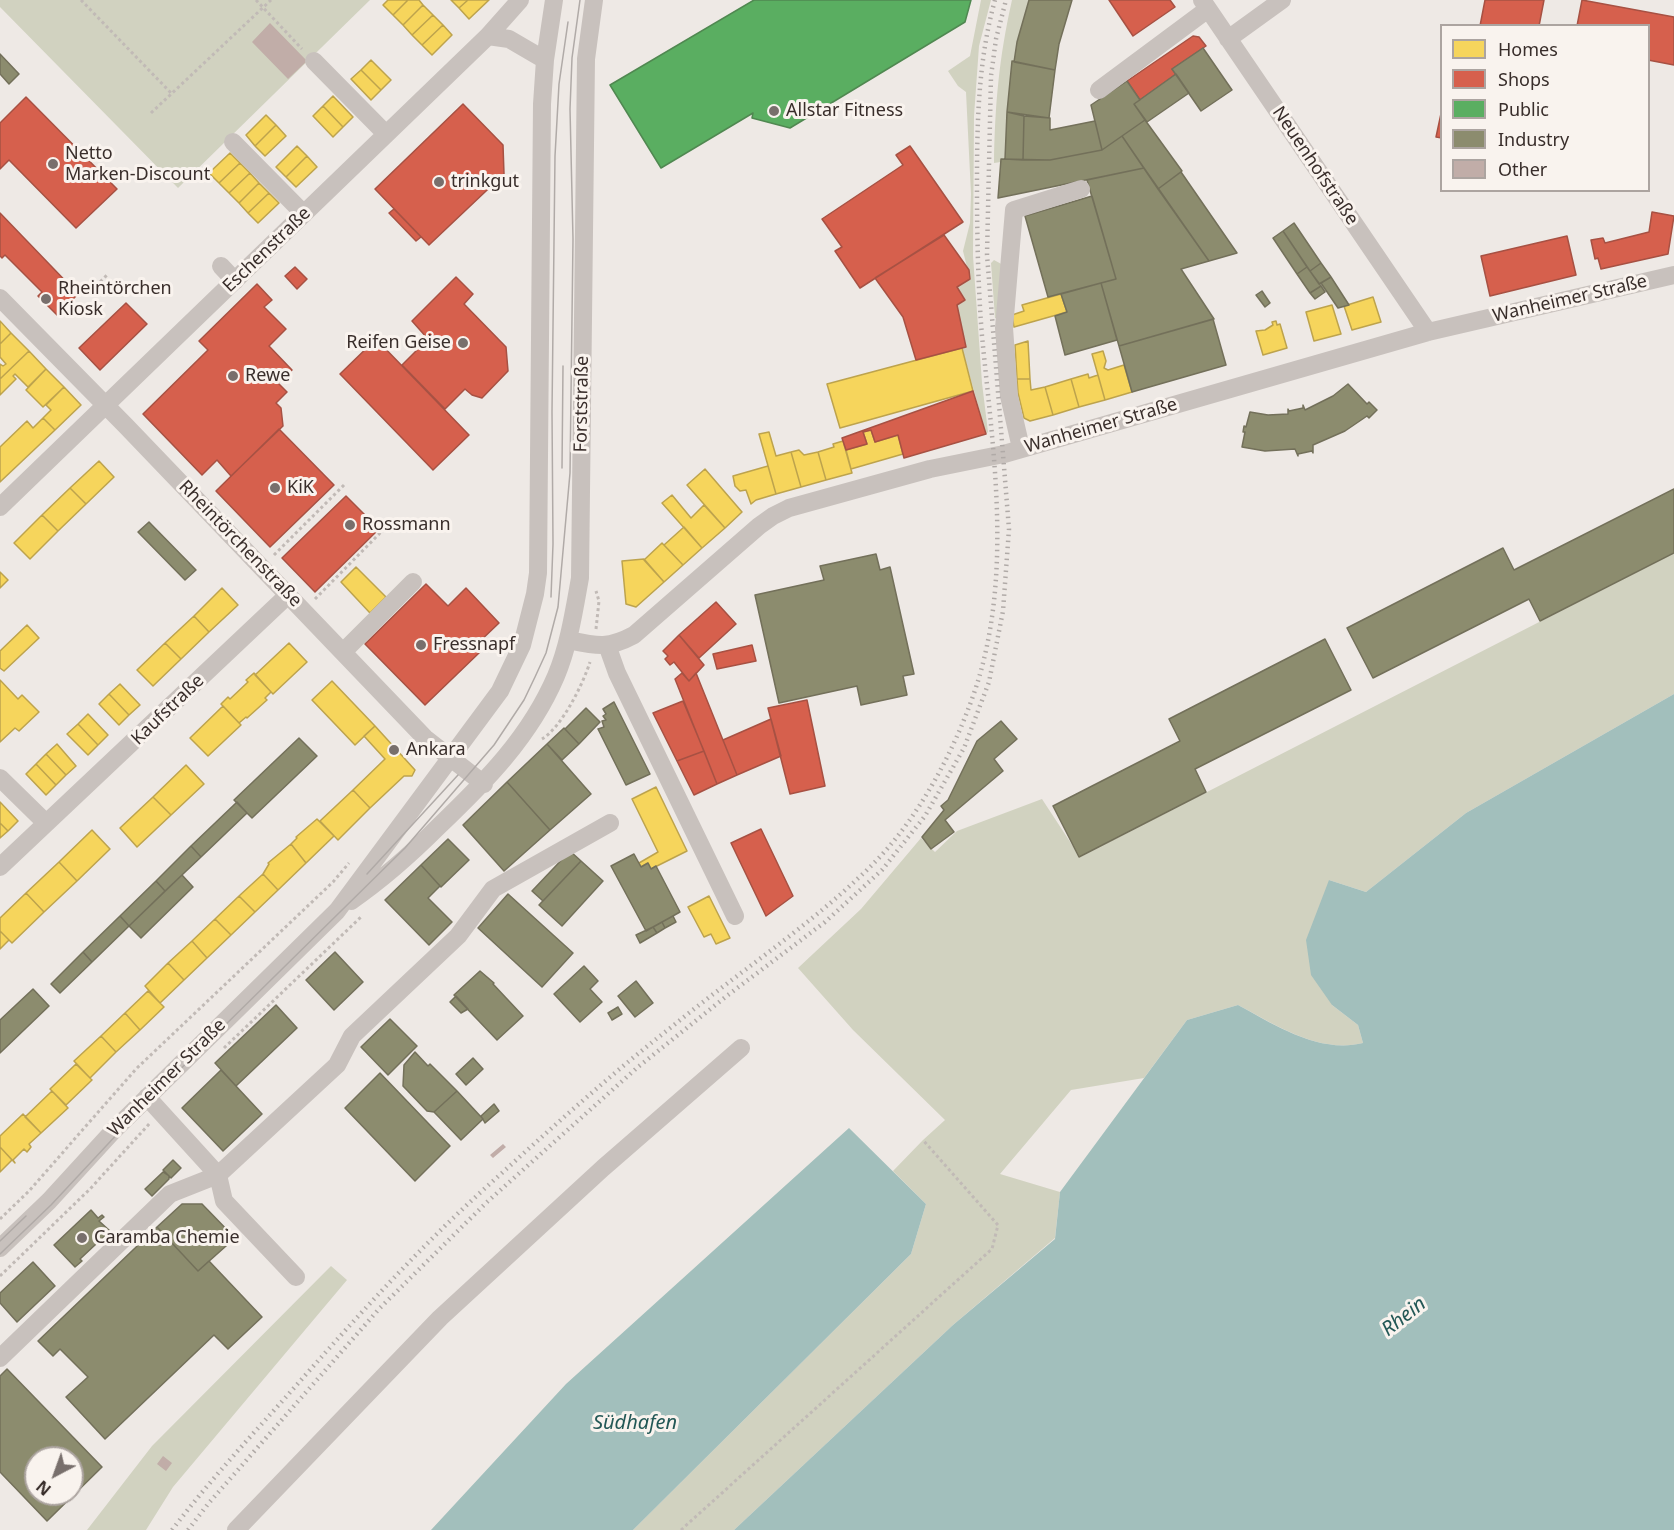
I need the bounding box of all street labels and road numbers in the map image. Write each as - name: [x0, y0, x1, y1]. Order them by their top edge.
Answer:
- street label: Neuenhofstraße: [1267, 103, 1363, 229]
- street label: Eschenstraße: [219, 203, 315, 297]
- street label: Wanheimer Straße: [1491, 271, 1649, 327]
- street label: Forststraße: [570, 356, 594, 452]
- street label: Wanheimer Straße: [1022, 394, 1180, 458]
- street label: Rheintörchenstraße: [174, 476, 306, 612]
- street label: Kaufstraße: [127, 670, 209, 750]
- street label: Wanheimer Straße: [104, 1015, 230, 1141]

